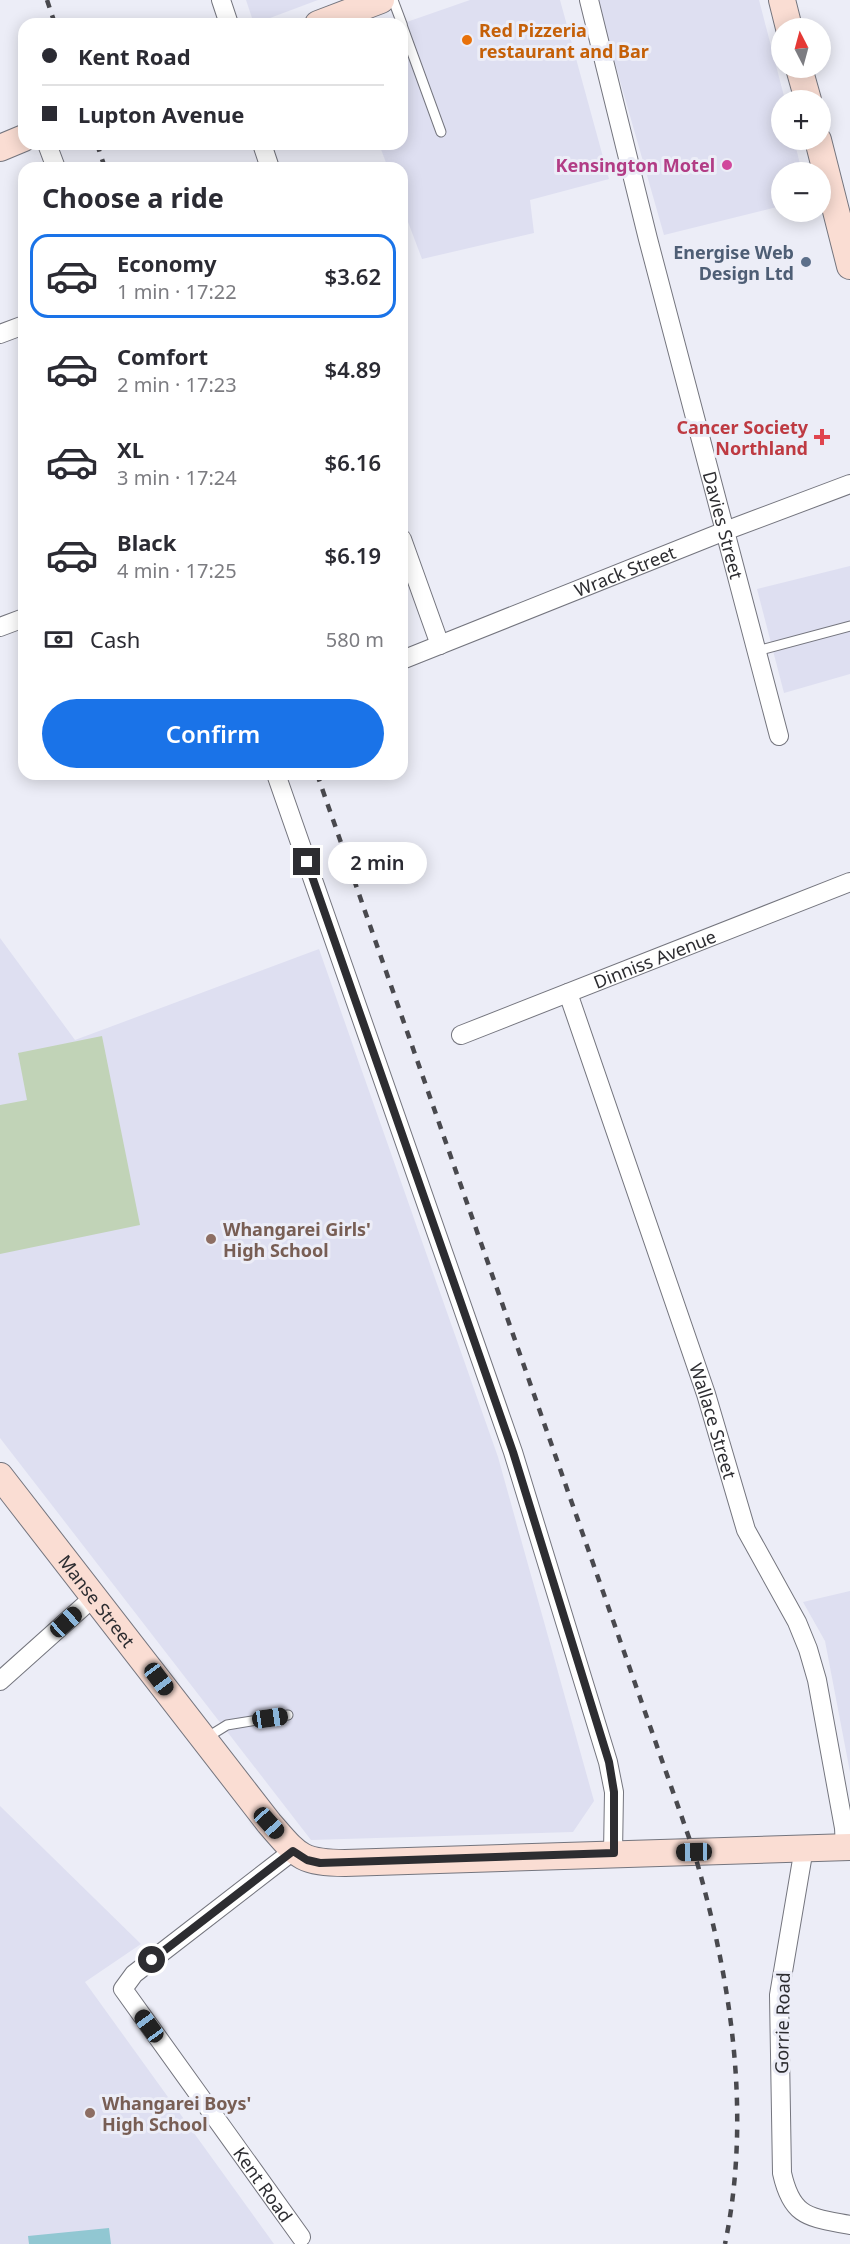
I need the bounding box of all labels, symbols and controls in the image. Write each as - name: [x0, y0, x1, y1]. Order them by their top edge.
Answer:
- place label: Red Pizzeria restaurant and Bar: [479, 18, 649, 63]
- north arrow: [771, 18, 831, 78]
- map controls: [771, 18, 831, 222]
- marker: Red Pizzeria restaurant and Bar: [460, 33, 474, 47]
- text: Kent Road: [78, 41, 191, 71]
- button: +: [771, 90, 831, 150]
- text: Lupton Avenue: [78, 99, 244, 129]
- place label: Kensington Motel: [556, 153, 715, 177]
- marker: Kensington Motel: [720, 158, 734, 172]
- button: −: [771, 162, 831, 222]
- text: Choose a ride: [42, 179, 224, 216]
- place label: Energise Web Design Ltd: [673, 240, 794, 285]
- text: Economy: [117, 248, 216, 278]
- icon: car: [45, 249, 99, 303]
- marker: Energise Web Design Ltd: [799, 255, 813, 269]
- text: $3.62: [325, 261, 381, 291]
- text: 1 min · 17:22: [117, 278, 237, 305]
- text: Comfort: [117, 341, 208, 371]
- icon: car: [45, 342, 99, 396]
- text: $4.89: [325, 354, 381, 384]
- text: 2 min · 17:23: [117, 371, 237, 398]
- place label: Cancer Society Northland: [677, 415, 809, 460]
- marker: Cancer Society Northland: [813, 428, 831, 446]
- text: XL: [117, 434, 144, 464]
- icon: car: [45, 435, 99, 489]
- text: $6.16: [325, 447, 381, 477]
- text: 3 min · 17:24: [117, 464, 237, 491]
- street label: Davies Street: [698, 468, 749, 582]
- text: Black: [117, 527, 176, 557]
- icon: car: [45, 528, 99, 582]
- text: $6.19: [325, 540, 381, 570]
- street label: Wrack Street: [571, 540, 679, 602]
- text: 4 min · 17:25: [117, 557, 237, 584]
- icon: cash: [42, 623, 75, 656]
- text: Cash: [90, 624, 140, 654]
- text: 580 m: [326, 626, 384, 653]
- button: Confirm: [42, 699, 384, 768]
- callout: 2 min: [328, 841, 427, 883]
- route end: [293, 848, 320, 875]
- text: 2 min: [350, 849, 405, 876]
- street label: Dinniss Avenue: [590, 924, 719, 994]
- place label: Whangarei Girls' High School: [223, 1217, 371, 1262]
- marker: Whangarei Girls' High School: [204, 1232, 218, 1246]
- street label: Wallace Street: [684, 1360, 742, 1482]
- street label: Manse Street: [53, 1550, 141, 1653]
- car: [47, 1603, 85, 1641]
- car: [141, 1659, 177, 1699]
- car: [251, 1707, 289, 1729]
- car: [250, 1804, 288, 1842]
- car: [676, 1843, 712, 1861]
- route start: [138, 1946, 165, 1973]
- street label: Gorrie Road: [769, 1972, 795, 2074]
- car: [131, 2006, 167, 2046]
- place label: Whangarei Boys' High School: [102, 2091, 251, 2136]
- marker: Whangarei Boys' High School: [83, 2106, 97, 2120]
- street label: Kent Road: [228, 2142, 298, 2227]

